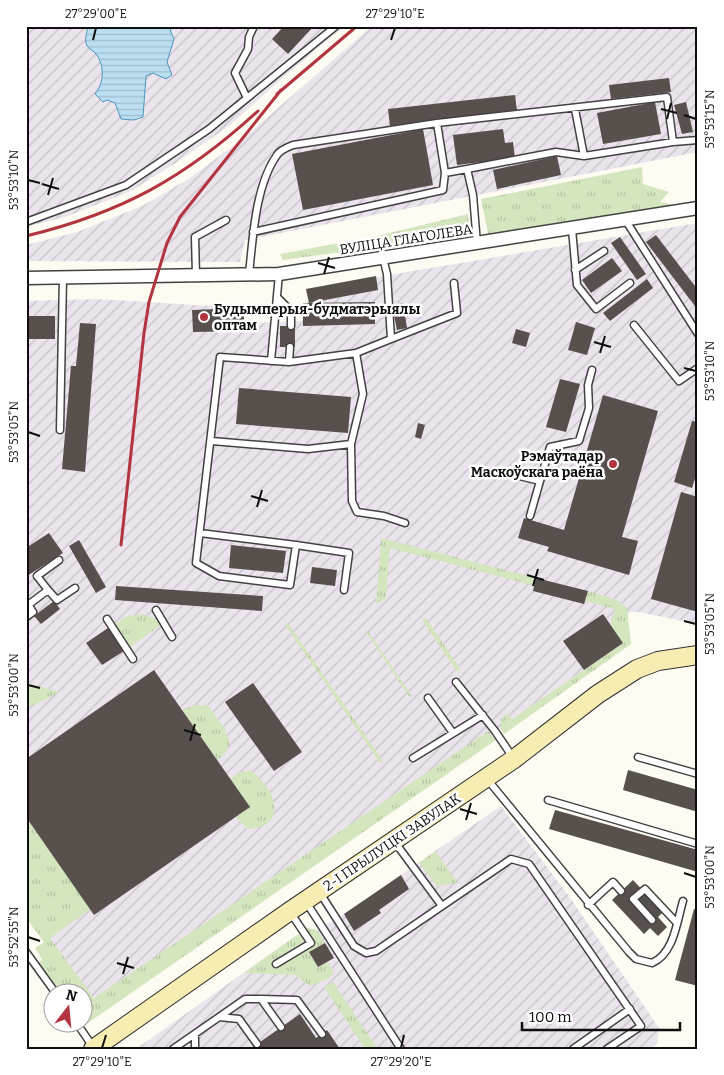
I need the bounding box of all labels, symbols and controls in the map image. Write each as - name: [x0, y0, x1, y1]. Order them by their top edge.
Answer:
- text: 27°29'00"E: [65, 7, 127, 21]
- text: 27°29'10"E: [365, 7, 425, 21]
- text: 53°53'15"N: [703, 89, 717, 149]
- text: 53°53'10"N: [7, 149, 21, 210]
- street label: ВУЛІЦА ГЛАГОЛЕВА: [338, 221, 474, 258]
- place label: Будымперыя-будматэрыялы оптам: [214, 301, 420, 334]
- marker: Будымперыя-будматэрыялы оптам: [198, 311, 210, 323]
- text: 53°53'10"N: [703, 340, 717, 401]
- text: 53°53'05"N: [7, 400, 21, 463]
- place label: Рэмаўтадар Маскоўскага раёна: [471, 448, 603, 481]
- marker: Рэмаўтадар Маскоўскага раёна: [607, 458, 619, 470]
- text: 53°53'05"N: [703, 592, 717, 655]
- text: 53°53'00"N: [7, 653, 21, 717]
- street label: 2-І ПРЫЛУЦКІ ЗАВУЛАК: [320, 790, 464, 895]
- text: 53°53'00"N: [703, 845, 717, 909]
- text: 53°52'55"N: [7, 906, 21, 967]
- north arrow: [42, 982, 92, 1032]
- text: N: [64, 986, 79, 1006]
- scale bar: [522, 1000, 679, 1032]
- text: 100 m: [529, 1008, 572, 1026]
- text: 27°29'10"E: [72, 1055, 132, 1069]
- text: 27°29'20"E: [371, 1055, 431, 1069]

